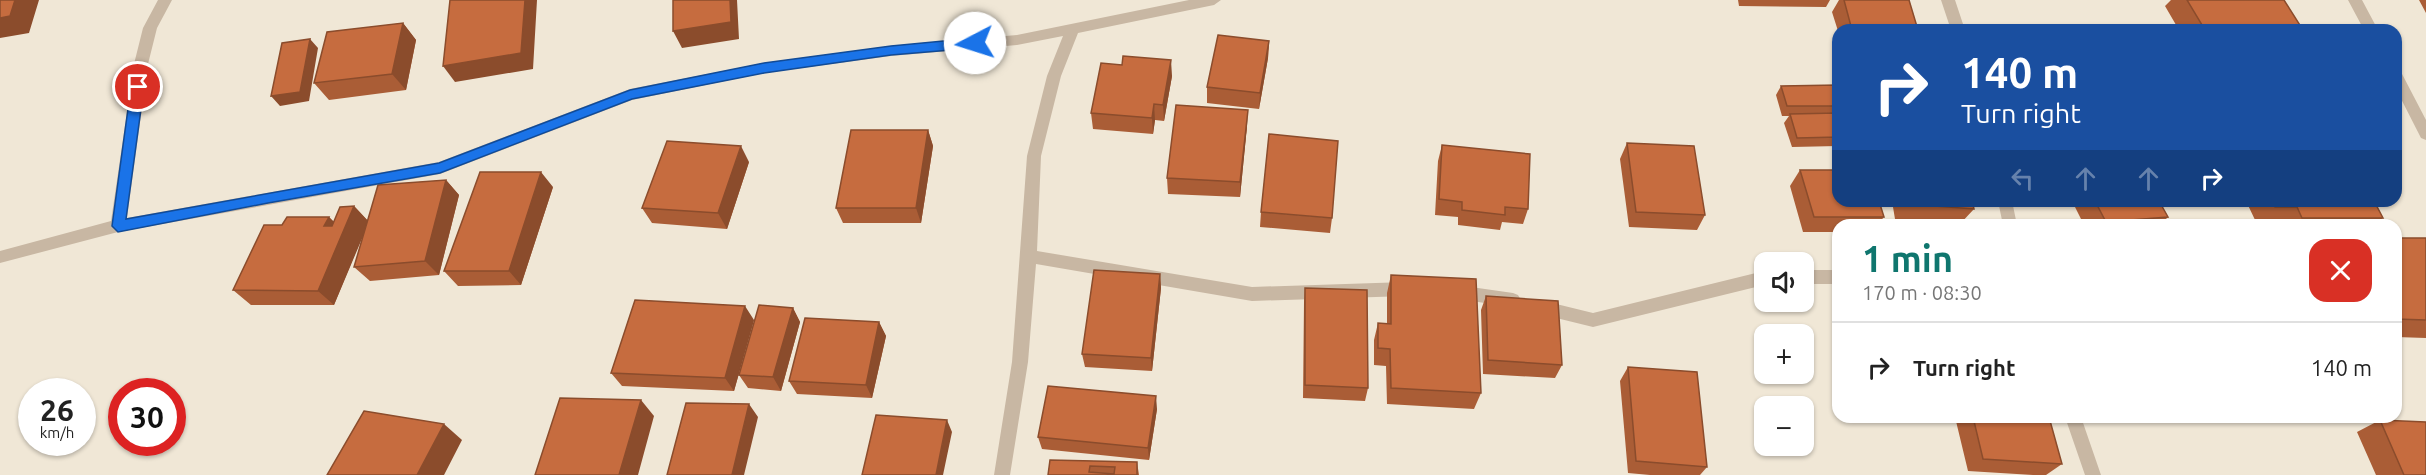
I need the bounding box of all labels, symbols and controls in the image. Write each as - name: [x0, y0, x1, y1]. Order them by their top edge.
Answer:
- position arrow: [943, 11, 1007, 75]
- icon: right: [1862, 48, 1940, 126]
- text: 140 m: [1961, 49, 2078, 96]
- pin: [112, 61, 163, 112]
- icon: arrive: [121, 70, 154, 103]
- text: Turn right: [1961, 98, 2081, 128]
- icon: left: [2006, 162, 2039, 195]
- icon: ahead: [2069, 162, 2102, 195]
- icon: ahead: [2132, 162, 2165, 195]
- icon: right: [2195, 162, 2228, 195]
- text: 1 min: [1862, 238, 1953, 279]
- button: close: [2309, 239, 2372, 302]
- map controls: [1754, 252, 1814, 456]
- button: sound: [1754, 252, 1814, 312]
- text: 170 m · 08:30: [1862, 281, 1982, 304]
- button: +: [1754, 324, 1814, 384]
- icon: right: [1862, 351, 1895, 384]
- text: Turn right: [1913, 355, 2015, 380]
- text: 140 m: [2311, 355, 2372, 380]
- speed limit sign: 30: [108, 378, 186, 456]
- text: 26: [40, 393, 74, 427]
- button: −: [1754, 396, 1814, 456]
- text: km/h: [40, 424, 74, 441]

